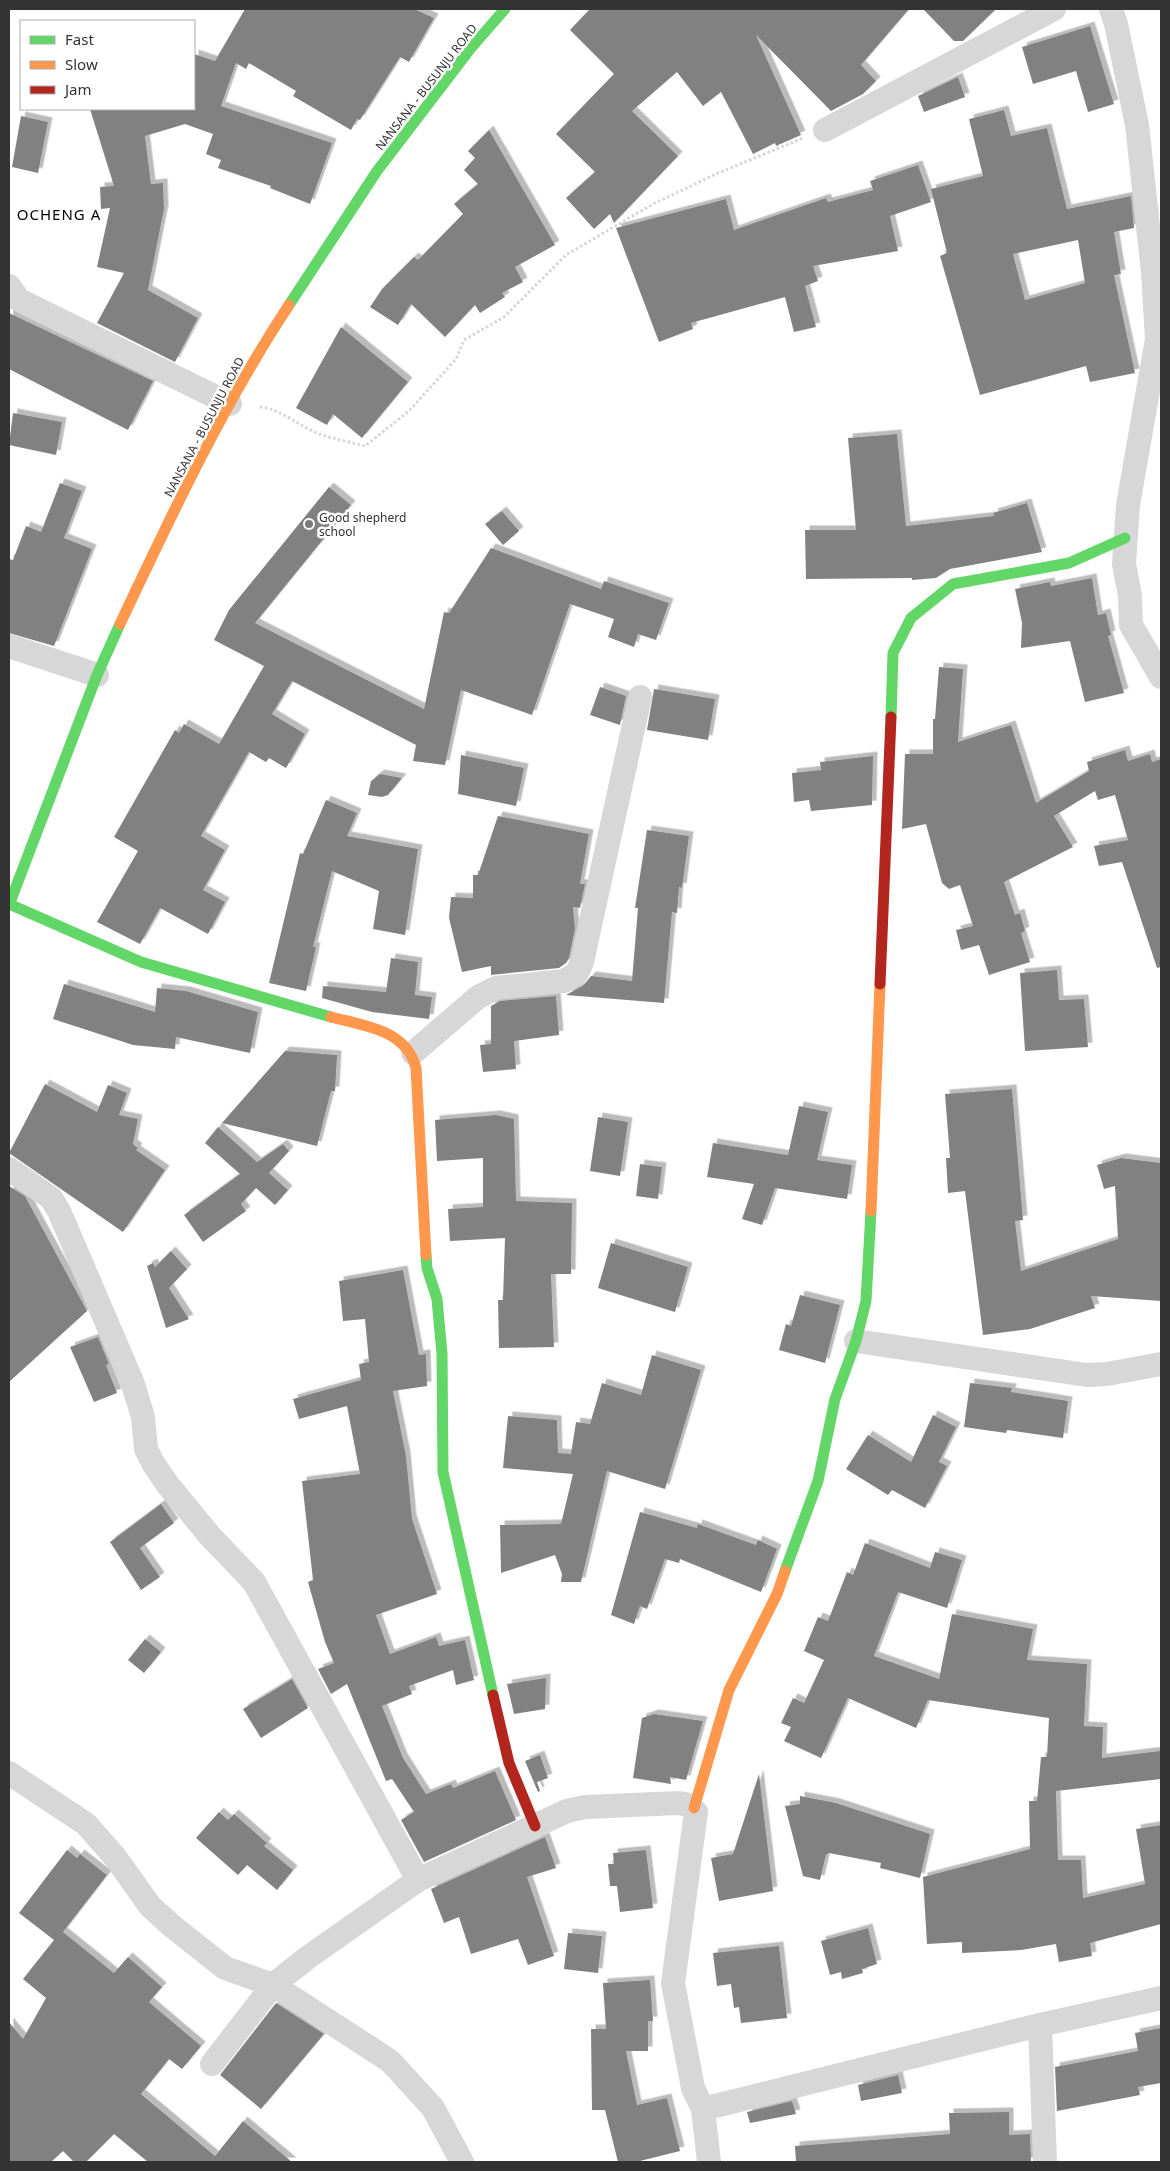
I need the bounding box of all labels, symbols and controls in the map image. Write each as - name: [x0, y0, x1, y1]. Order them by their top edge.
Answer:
- legend: [20, 20, 195, 110]
- street label: NANSANA - BUSUNJU ROAD: [371, 20, 481, 154]
- text: Fast: [65, 29, 94, 49]
- text: Slow: [65, 54, 98, 74]
- text: Jam: [63, 79, 92, 99]
- district label: OCHENG A: [17, 204, 101, 224]
- street label: NANSANA - BUSUNJU ROAD: [160, 354, 248, 500]
- place label: Good shepherd school: [319, 509, 406, 540]
- marker: Good shepherd school: [303, 518, 315, 530]

